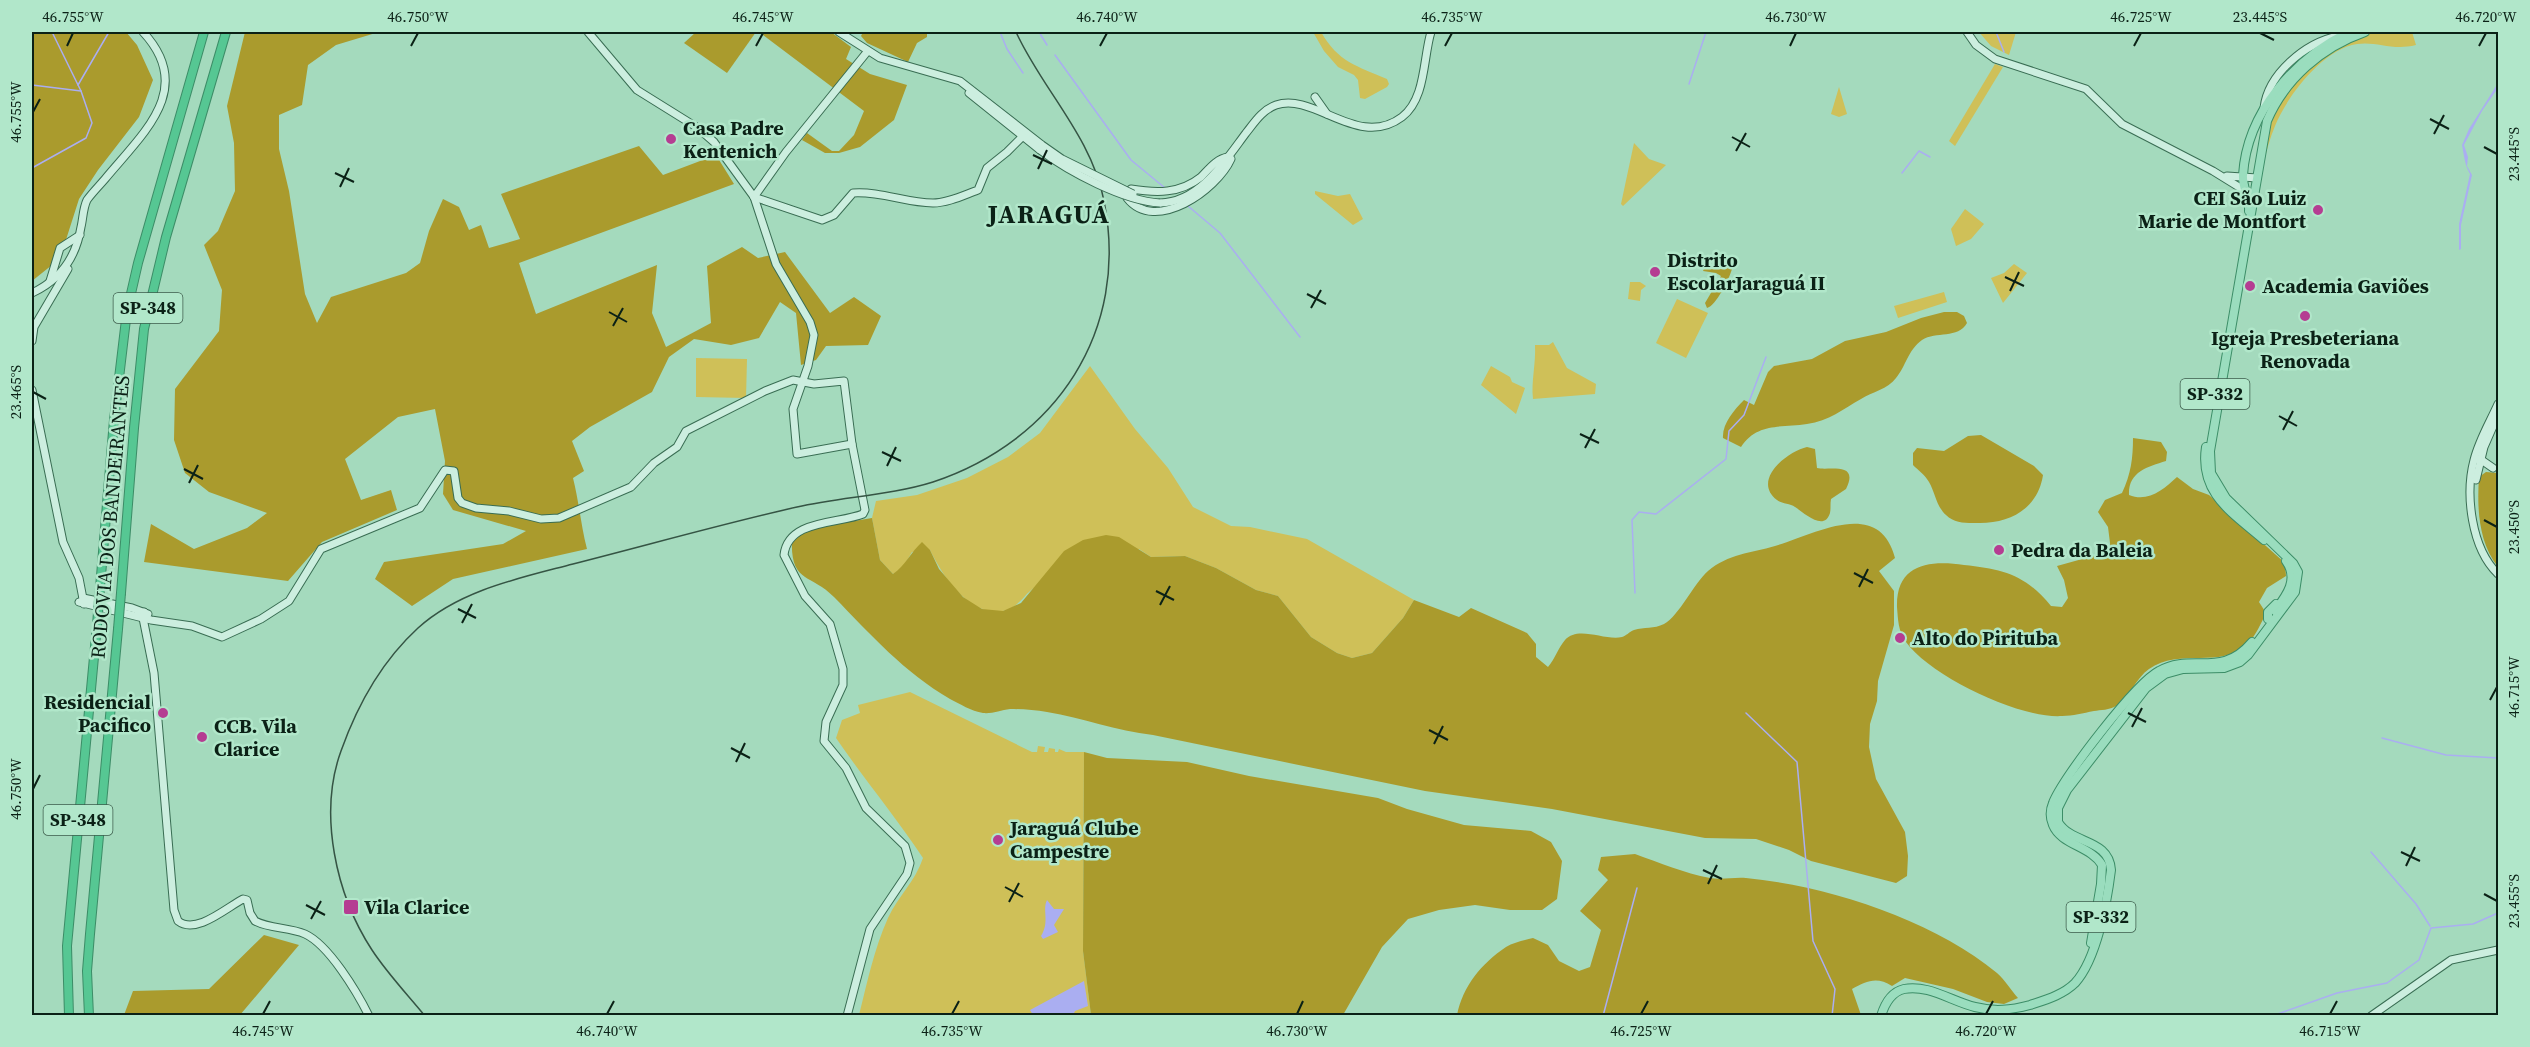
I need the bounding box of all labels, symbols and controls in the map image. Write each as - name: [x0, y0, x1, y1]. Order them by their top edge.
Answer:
- text: 46.755°W: [42, 6, 104, 27]
- text: 46.750°W: [387, 6, 449, 27]
- text: 46.745°W: [732, 6, 794, 27]
- text: 46.740°W: [1076, 6, 1138, 27]
- text: 46.735°W: [1421, 6, 1483, 27]
- text: 46.730°W: [1765, 6, 1827, 27]
- text: 46.725°W: [2110, 6, 2172, 27]
- text: 23.445°S: [2233, 6, 2288, 27]
- text: 46.720°W: [2455, 6, 2517, 27]
- text: 46.755°W: [5, 81, 26, 143]
- place label: Casa Padre Kentenich: [683, 114, 784, 165]
- text: 23.445°S: [2503, 126, 2524, 181]
- marker: Casa Padre Kentenich: [664, 132, 678, 146]
- place label: CEI São Luiz Marie de Montfort: [2138, 184, 2307, 235]
- district label: JARAGUÁ: [986, 196, 1110, 232]
- marker: CEI São Luiz Marie de Montfort: [2311, 203, 2325, 217]
- place label: Distrito EscolarJaraguá II: [1667, 246, 1826, 297]
- marker: Distrito EscolarJaraguá II: [1648, 265, 1662, 279]
- place label: Academia Gaviões: [2262, 272, 2429, 300]
- marker: Academia Gaviões: [2243, 279, 2257, 293]
- road number: SP-348: [114, 293, 182, 323]
- marker: Igreja Presbeteriana Renovada: [2298, 309, 2312, 323]
- place label: Igreja Presbeteriana Renovada: [2211, 324, 2399, 375]
- text: 23.465°S: [5, 364, 26, 419]
- street label: RODOVIA DOS BANDEIRANTES: [84, 374, 136, 660]
- road number: SP-332: [2180, 379, 2250, 409]
- text: 23.450°S: [2503, 499, 2524, 554]
- place label: Pedra da Baleia: [2011, 536, 2153, 564]
- marker: Pedra da Baleia: [1992, 543, 2006, 557]
- place label: Alto do Pirituba: [1912, 624, 2059, 652]
- marker: Alto do Pirituba: [1893, 631, 1907, 645]
- text: 46.715°W: [2503, 656, 2524, 718]
- place label: Residencial Pacifico: [44, 688, 151, 739]
- marker: Residencial Pacifico: [156, 706, 170, 720]
- place label: CCB. Vila Clarice: [214, 712, 297, 763]
- marker: CCB. Vila Clarice: [195, 730, 209, 744]
- text: 46.750°W: [5, 758, 26, 820]
- road number: SP-348: [44, 805, 112, 835]
- place label: Jaraguá Clube Campestre: [1008, 814, 1139, 865]
- marker: Jaraguá Clube Campestre: [991, 833, 1005, 847]
- text: 23.455°S: [2503, 873, 2524, 928]
- place label: Vila Clarice: [364, 893, 469, 921]
- marker: Vila Clarice: [342, 898, 360, 916]
- road number: SP-332: [2066, 902, 2136, 932]
- text: 46.745°W: [232, 1020, 294, 1041]
- text: 46.740°W: [576, 1020, 638, 1041]
- text: 46.735°W: [921, 1020, 983, 1041]
- text: 46.730°W: [1266, 1020, 1328, 1041]
- text: 46.725°W: [1610, 1020, 1672, 1041]
- text: 46.720°W: [1955, 1020, 2017, 1041]
- text: 46.715°W: [2299, 1020, 2361, 1041]

